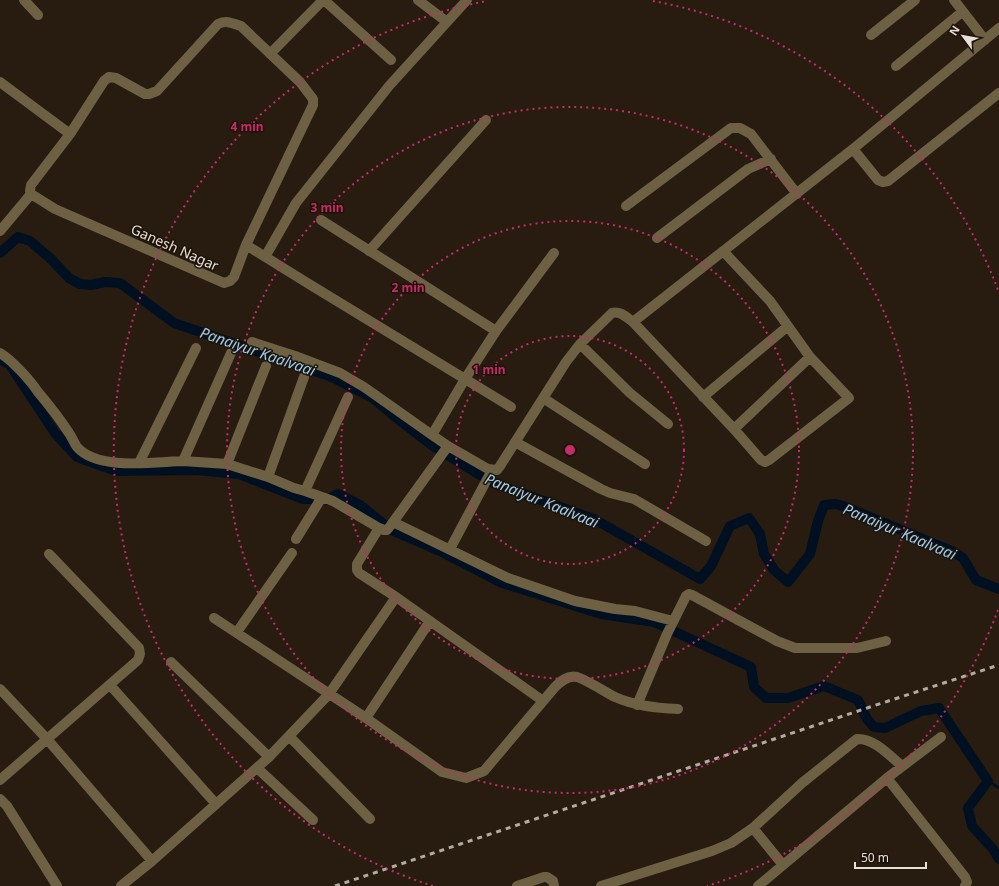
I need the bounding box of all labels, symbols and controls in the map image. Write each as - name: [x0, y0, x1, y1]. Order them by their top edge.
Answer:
- north arrow: [943, 16, 983, 56]
- text: N: [945, 23, 963, 38]
- text: 4 min: [230, 118, 264, 135]
- text: 3 min: [310, 199, 344, 216]
- street label: Ganesh Nagar: [128, 219, 222, 275]
- text: 2 min: [391, 279, 425, 296]
- water label: Panaiyur Kaalvaai: [198, 322, 319, 381]
- text: 1 min: [472, 361, 506, 378]
- centre of rings: [563, 443, 577, 457]
- water label: Panaiyur Kaalvaai: [482, 468, 603, 532]
- water label: Panaiyur Kaalvaai: [840, 498, 961, 564]
- scale bar: [855, 844, 926, 870]
- text: 50 m: [861, 849, 889, 866]

